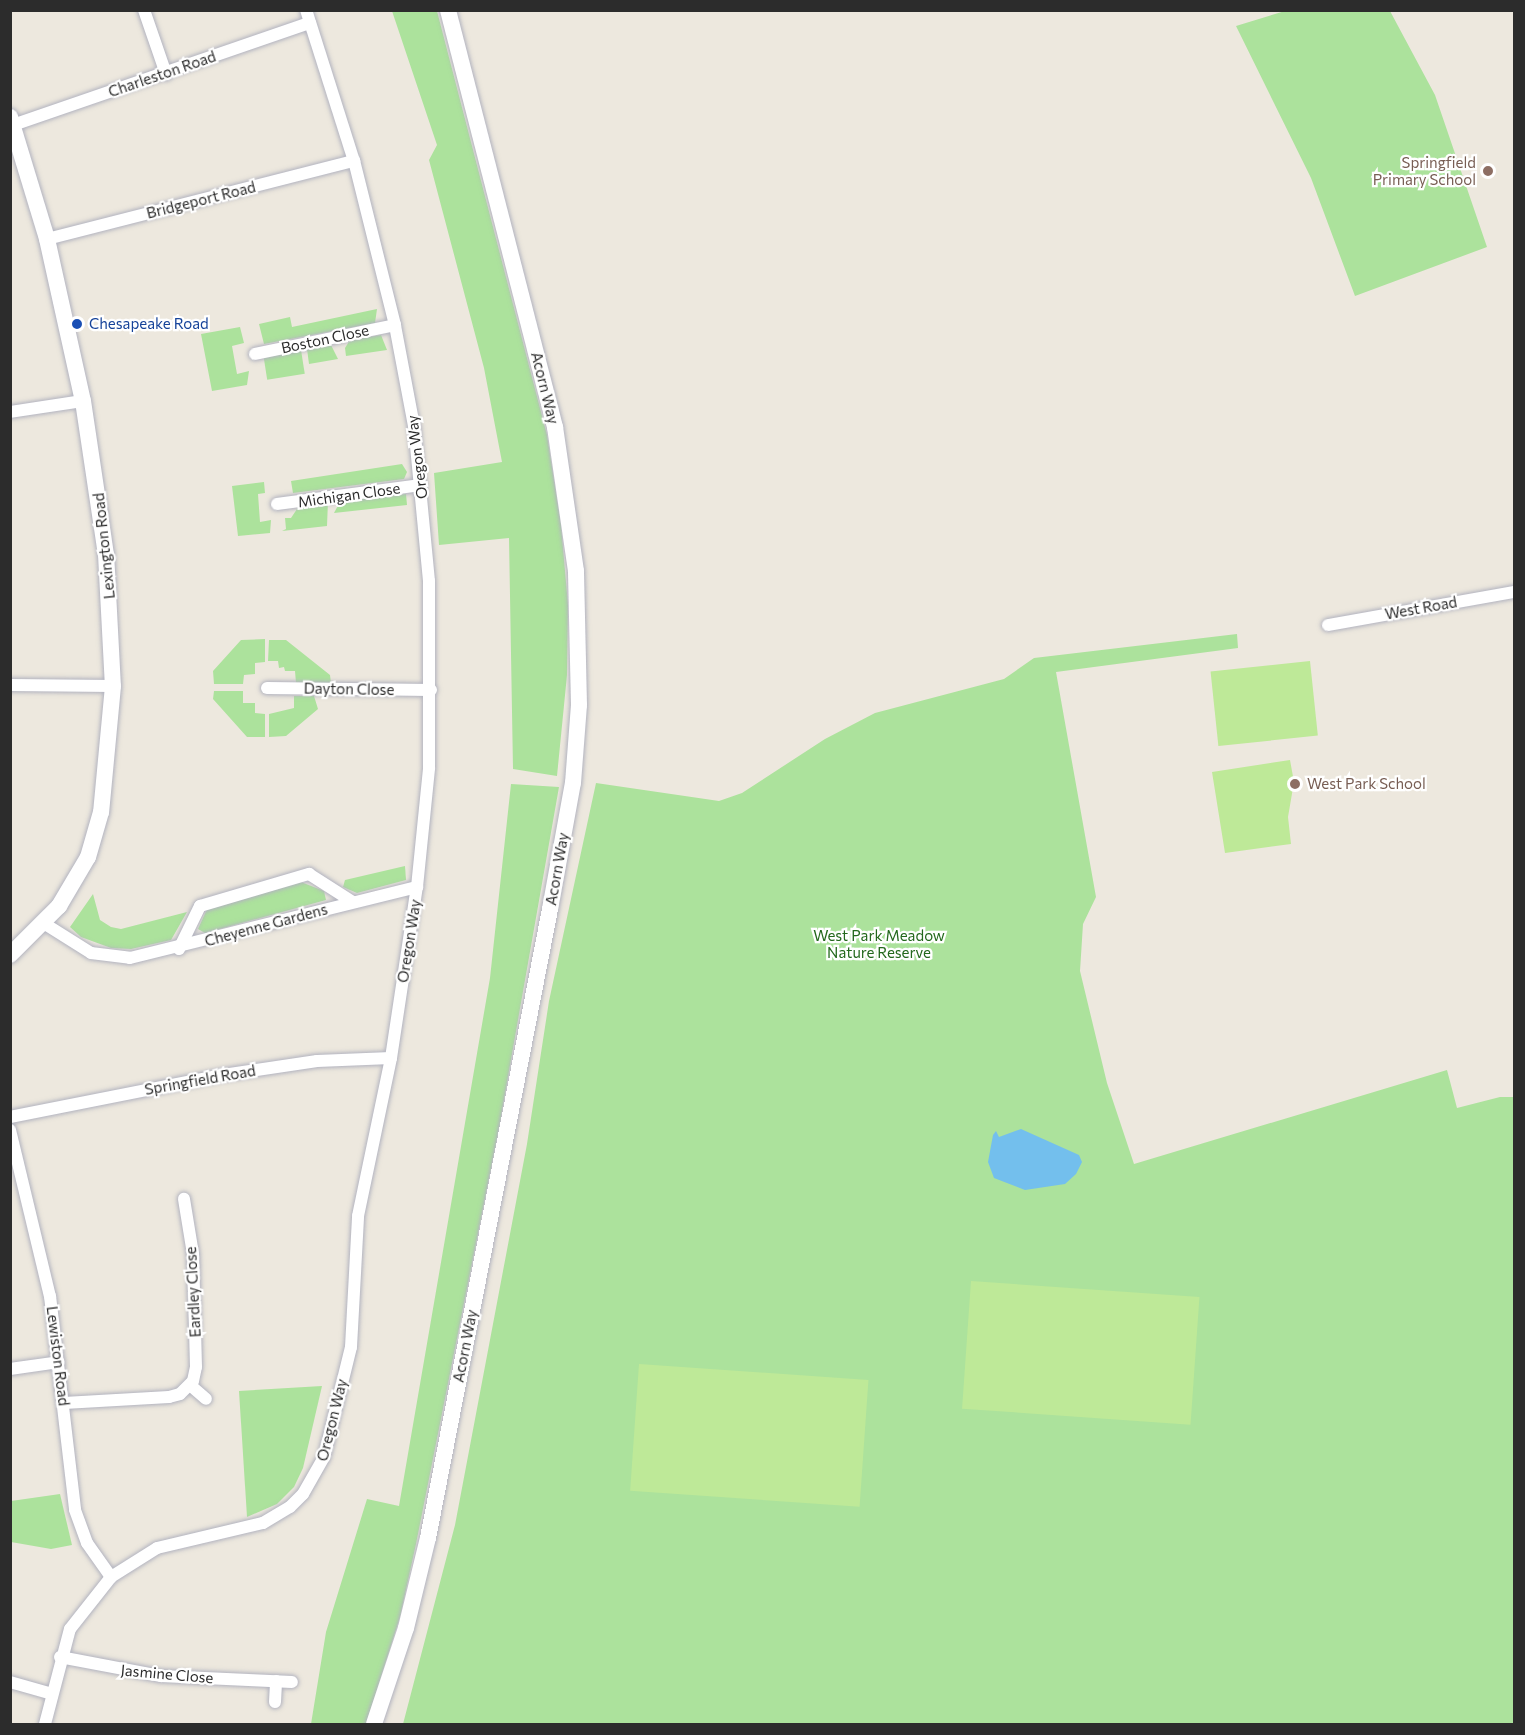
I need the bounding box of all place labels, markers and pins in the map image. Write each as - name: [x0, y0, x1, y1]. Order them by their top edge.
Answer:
- place label: Springfield Primary School: [1373, 153, 1476, 188]
- marker: Springfield Primary School: [1481, 164, 1495, 178]
- place label: Chesapeake Road: [89, 315, 209, 333]
- marker: Chesapeake Road: [70, 317, 84, 331]
- place label: West Park School: [1307, 775, 1426, 793]
- marker: West Park School: [1288, 777, 1302, 791]

